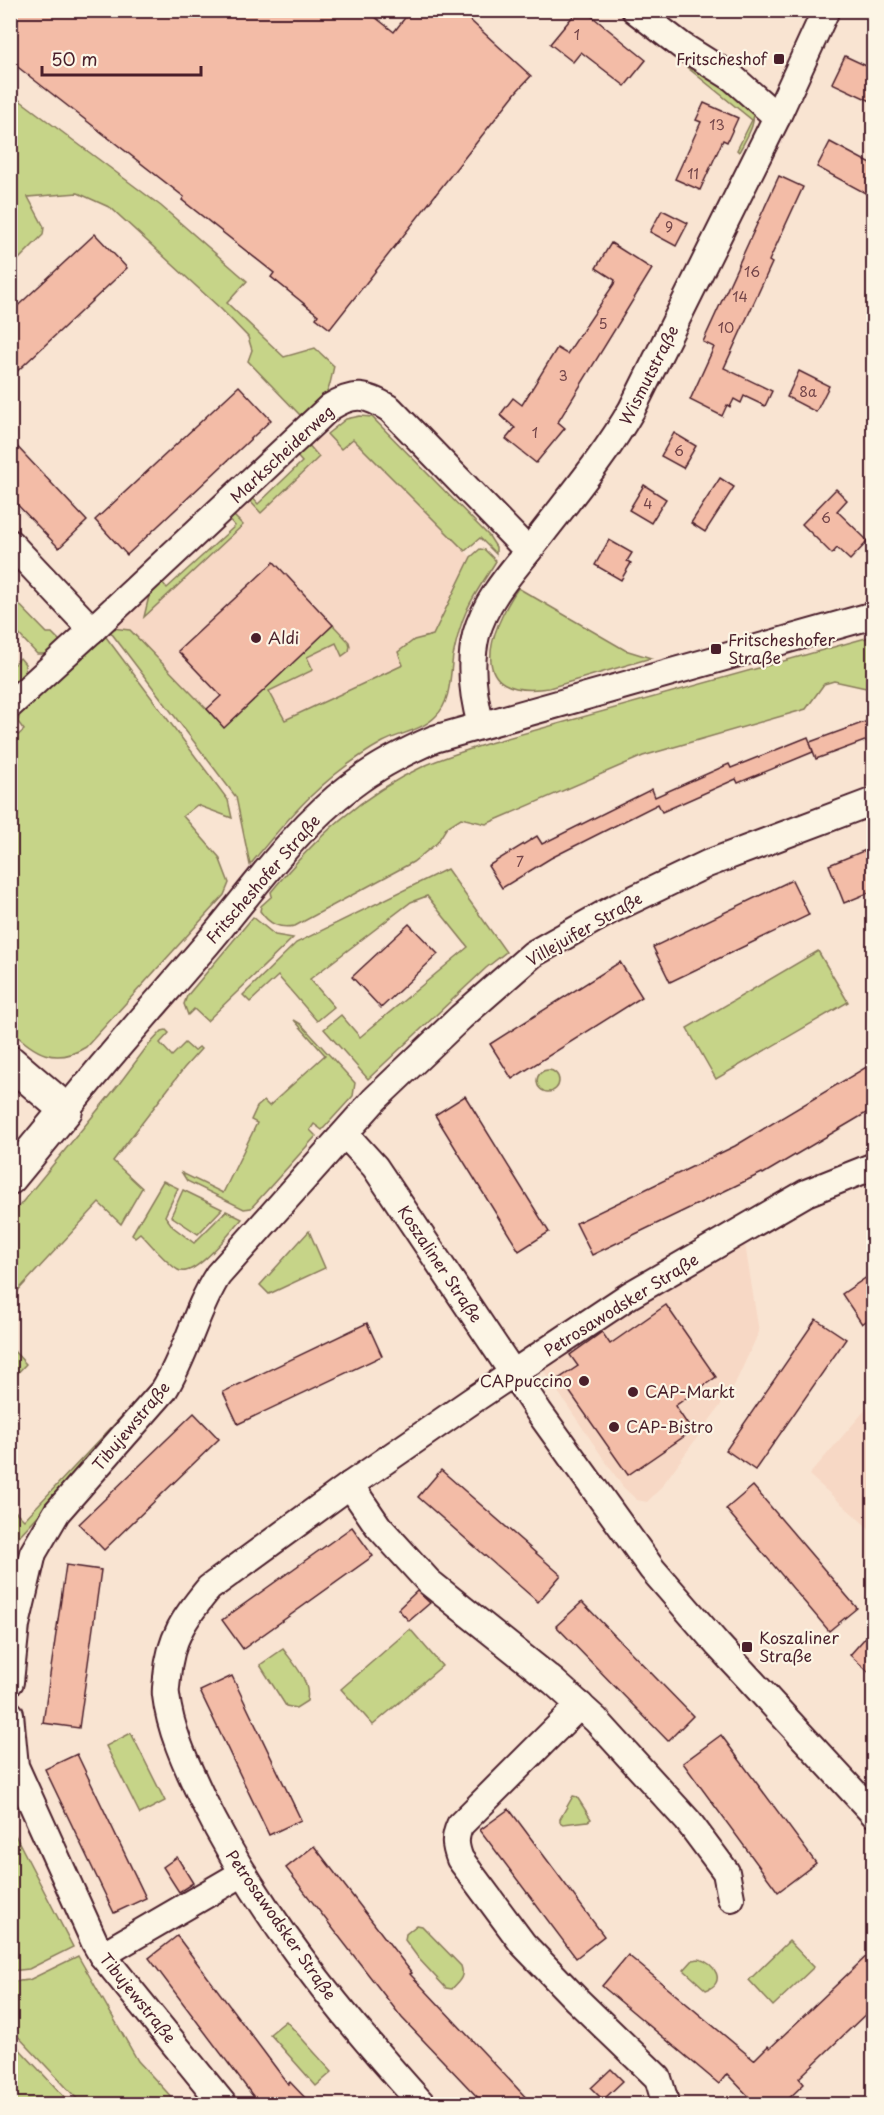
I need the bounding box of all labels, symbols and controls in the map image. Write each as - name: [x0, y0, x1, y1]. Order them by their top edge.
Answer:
- house number: 1: [574, 24, 580, 45]
- scale bar: [42, 39, 201, 77]
- text: 50 m: [51, 45, 98, 72]
- place label: Fritscheshof: [676, 46, 769, 70]
- marker: Fritscheshof: [772, 52, 786, 66]
- house number: 13: [709, 114, 725, 135]
- house number: 11: [687, 163, 699, 184]
- house number: 9: [665, 216, 673, 237]
- house number: 16: [744, 261, 760, 282]
- house number: 14: [732, 286, 748, 307]
- house number: 5: [598, 313, 608, 334]
- house number: 10: [718, 317, 734, 338]
- street label: Wismutstraße: [613, 320, 684, 429]
- house number: 3: [558, 365, 568, 386]
- house number: 8a: [799, 381, 817, 402]
- street label: Markscheiderweg: [224, 399, 339, 508]
- house number: 1: [532, 422, 538, 443]
- house number: 6: [674, 440, 684, 461]
- house number: 4: [643, 493, 653, 514]
- house number: 6: [821, 507, 831, 528]
- place label: Aldi: [268, 625, 299, 649]
- place label: Fritscheshofer Straße: [728, 627, 836, 669]
- marker: Aldi: [249, 631, 263, 645]
- marker: Fritscheshofer Straße: [709, 642, 723, 656]
- street label: Fritscheshofer Straße: [199, 809, 325, 948]
- house number: 7: [516, 851, 524, 872]
- street label: Villejuifer Straße: [521, 885, 646, 971]
- street label: Koszaliner Straße: [393, 1200, 489, 1327]
- street label: Petrosawodsker Straße: [538, 1247, 702, 1362]
- place label: CAPpuccino: [480, 1368, 572, 1392]
- marker: CAPpuccino: [577, 1374, 591, 1388]
- street label: Tibujewstraße: [86, 1376, 175, 1475]
- place label: CAP-Markt: [645, 1379, 735, 1403]
- marker: CAP-Markt: [626, 1385, 640, 1399]
- place label: CAP-Bistro: [626, 1414, 713, 1438]
- marker: CAP-Bistro: [607, 1420, 621, 1434]
- place label: Koszaliner Straße: [759, 1625, 839, 1667]
- marker: Koszaliner Straße: [740, 1640, 754, 1654]
- street label: Petrosawodsker Straße: [221, 1844, 343, 2004]
- street label: Tibujewstraße: [95, 1947, 183, 2048]

